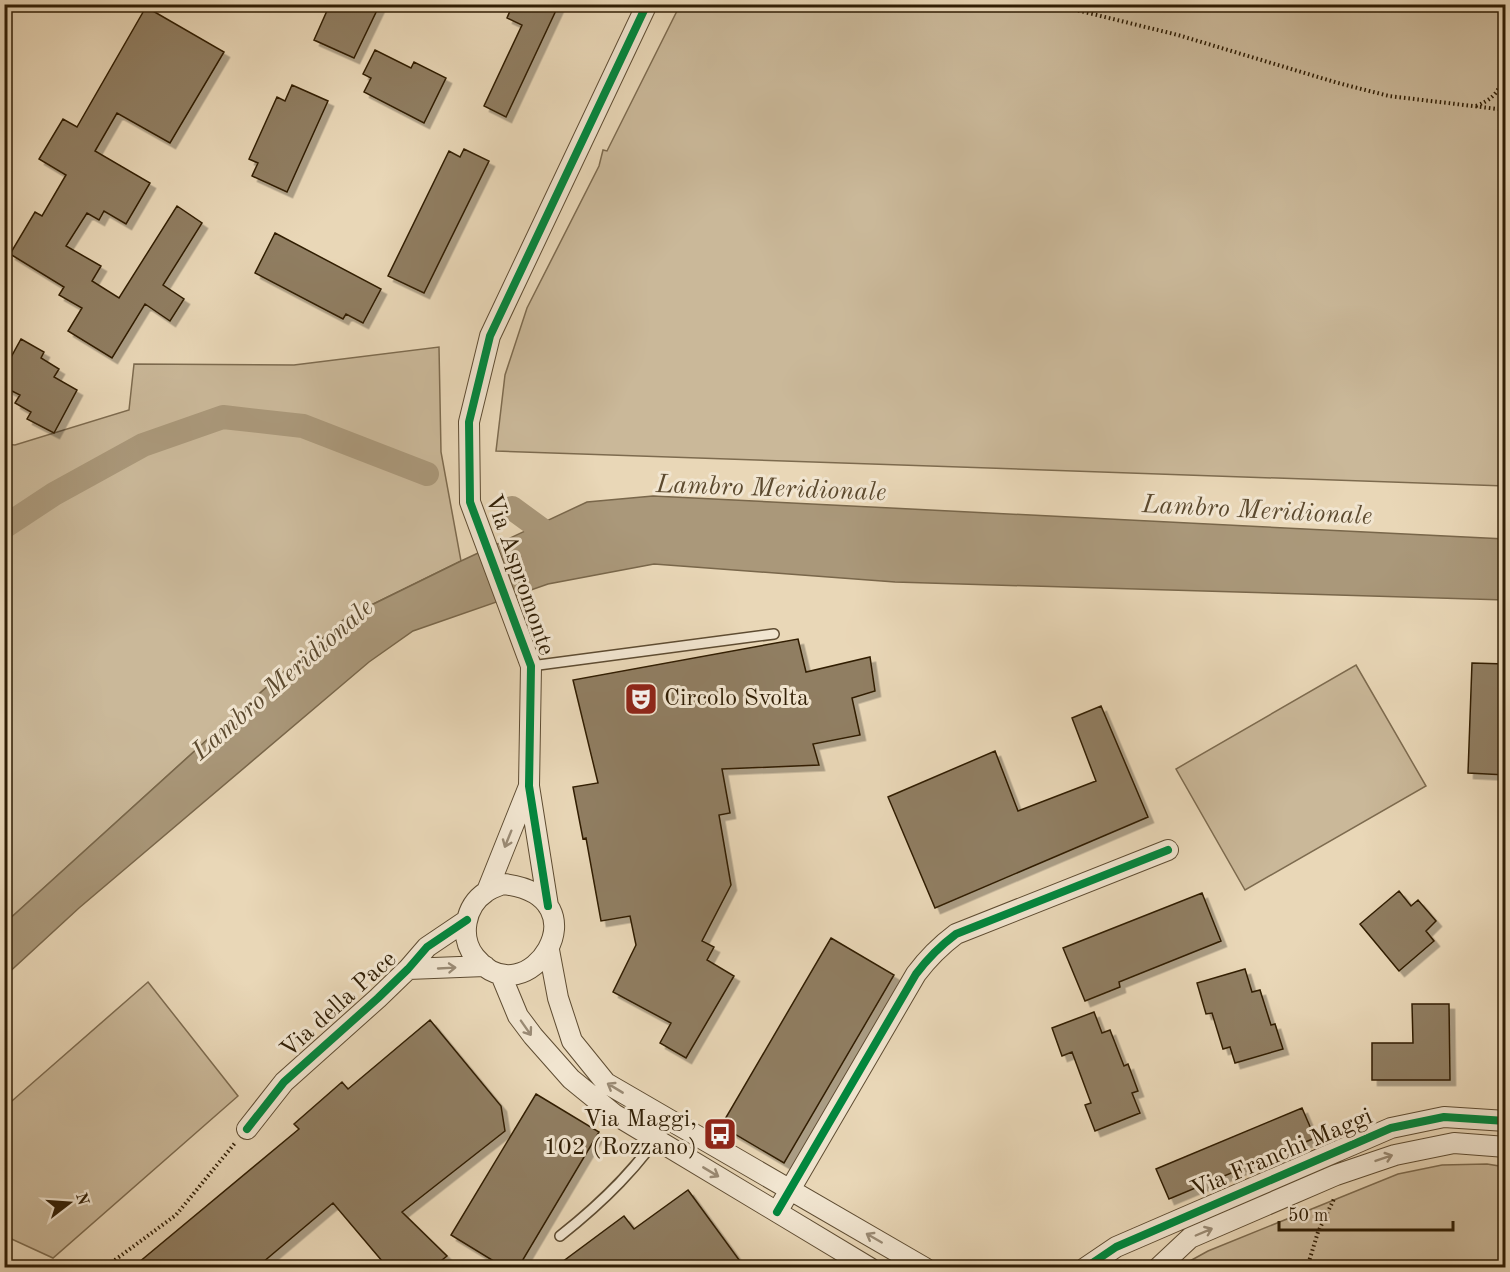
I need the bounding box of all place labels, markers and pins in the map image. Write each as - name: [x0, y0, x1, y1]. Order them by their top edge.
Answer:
- theatre icon: Circolo Svolta: [623, 681, 659, 717]
- place label: Circolo Svolta: [664, 687, 809, 711]
- place label: Via Maggi, 102 (Rozzano): [544, 1108, 697, 1160]
- bus stop icon: Via Maggi, 102 (Rozzano): [702, 1116, 738, 1152]

